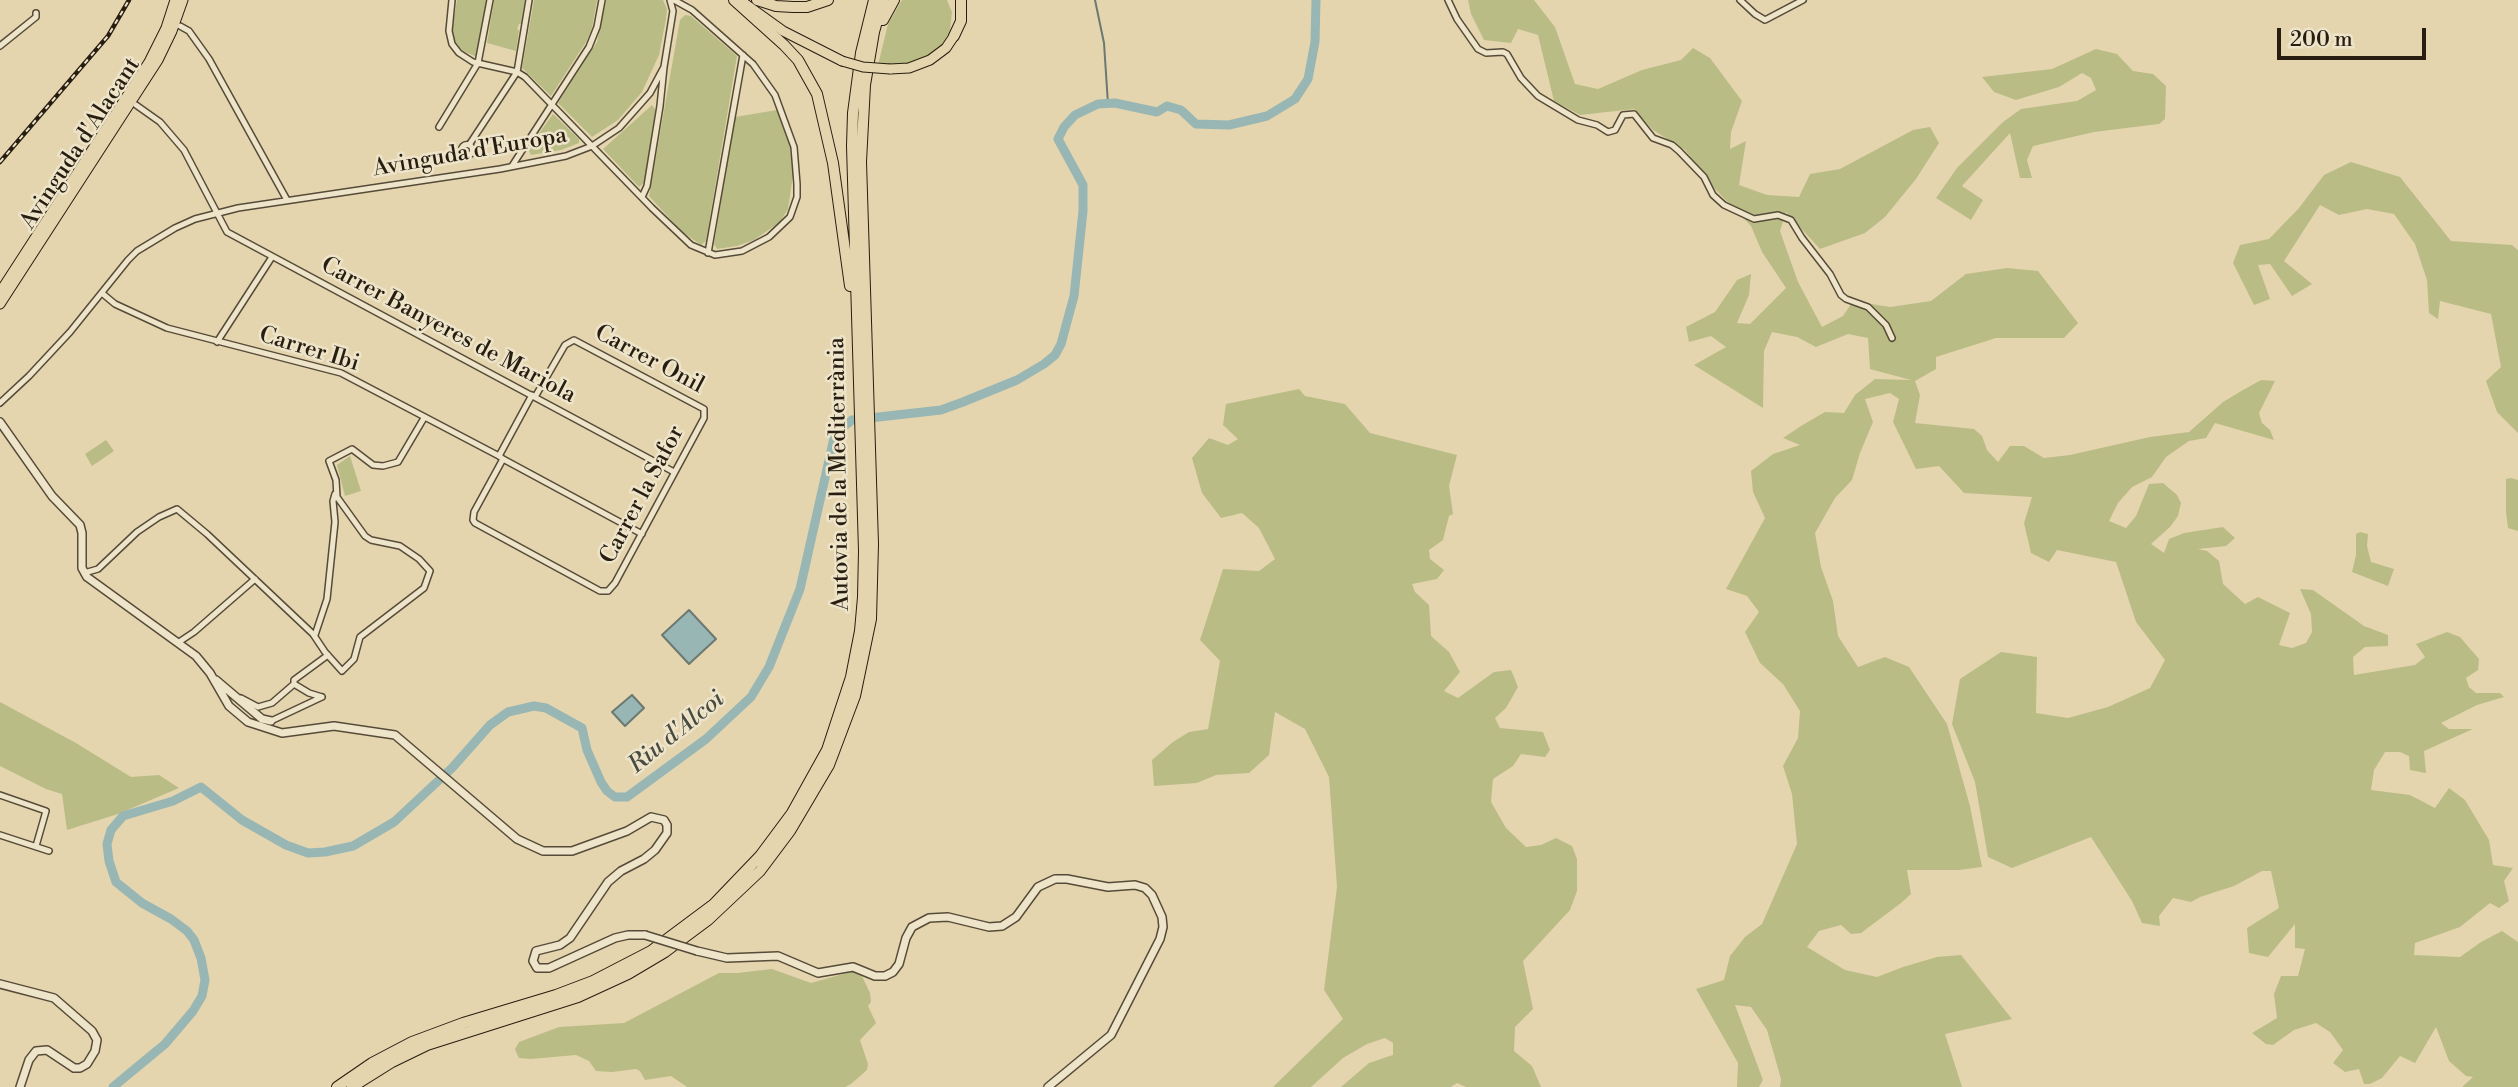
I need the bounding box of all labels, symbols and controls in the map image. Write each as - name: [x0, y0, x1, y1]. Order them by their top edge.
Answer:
- scale bar: [2280, 14, 2429, 58]
- text: 200 m: [2290, 27, 2353, 53]
- street label: Avinguda d'Alacant: [15, 53, 147, 235]
- street label: Avinguda d'Europa: [371, 122, 569, 184]
- street label: Carrer Banyeres de Mariola: [316, 252, 580, 410]
- street label: Carrer Onil: [590, 320, 708, 400]
- street label: Carrer Ibi: [256, 322, 362, 378]
- street label: Autovia de la Mediterrània: [824, 337, 856, 611]
- street label: Carrer la Safor: [595, 421, 691, 569]
- water label: Riu d'Alcoi: [623, 686, 731, 780]

